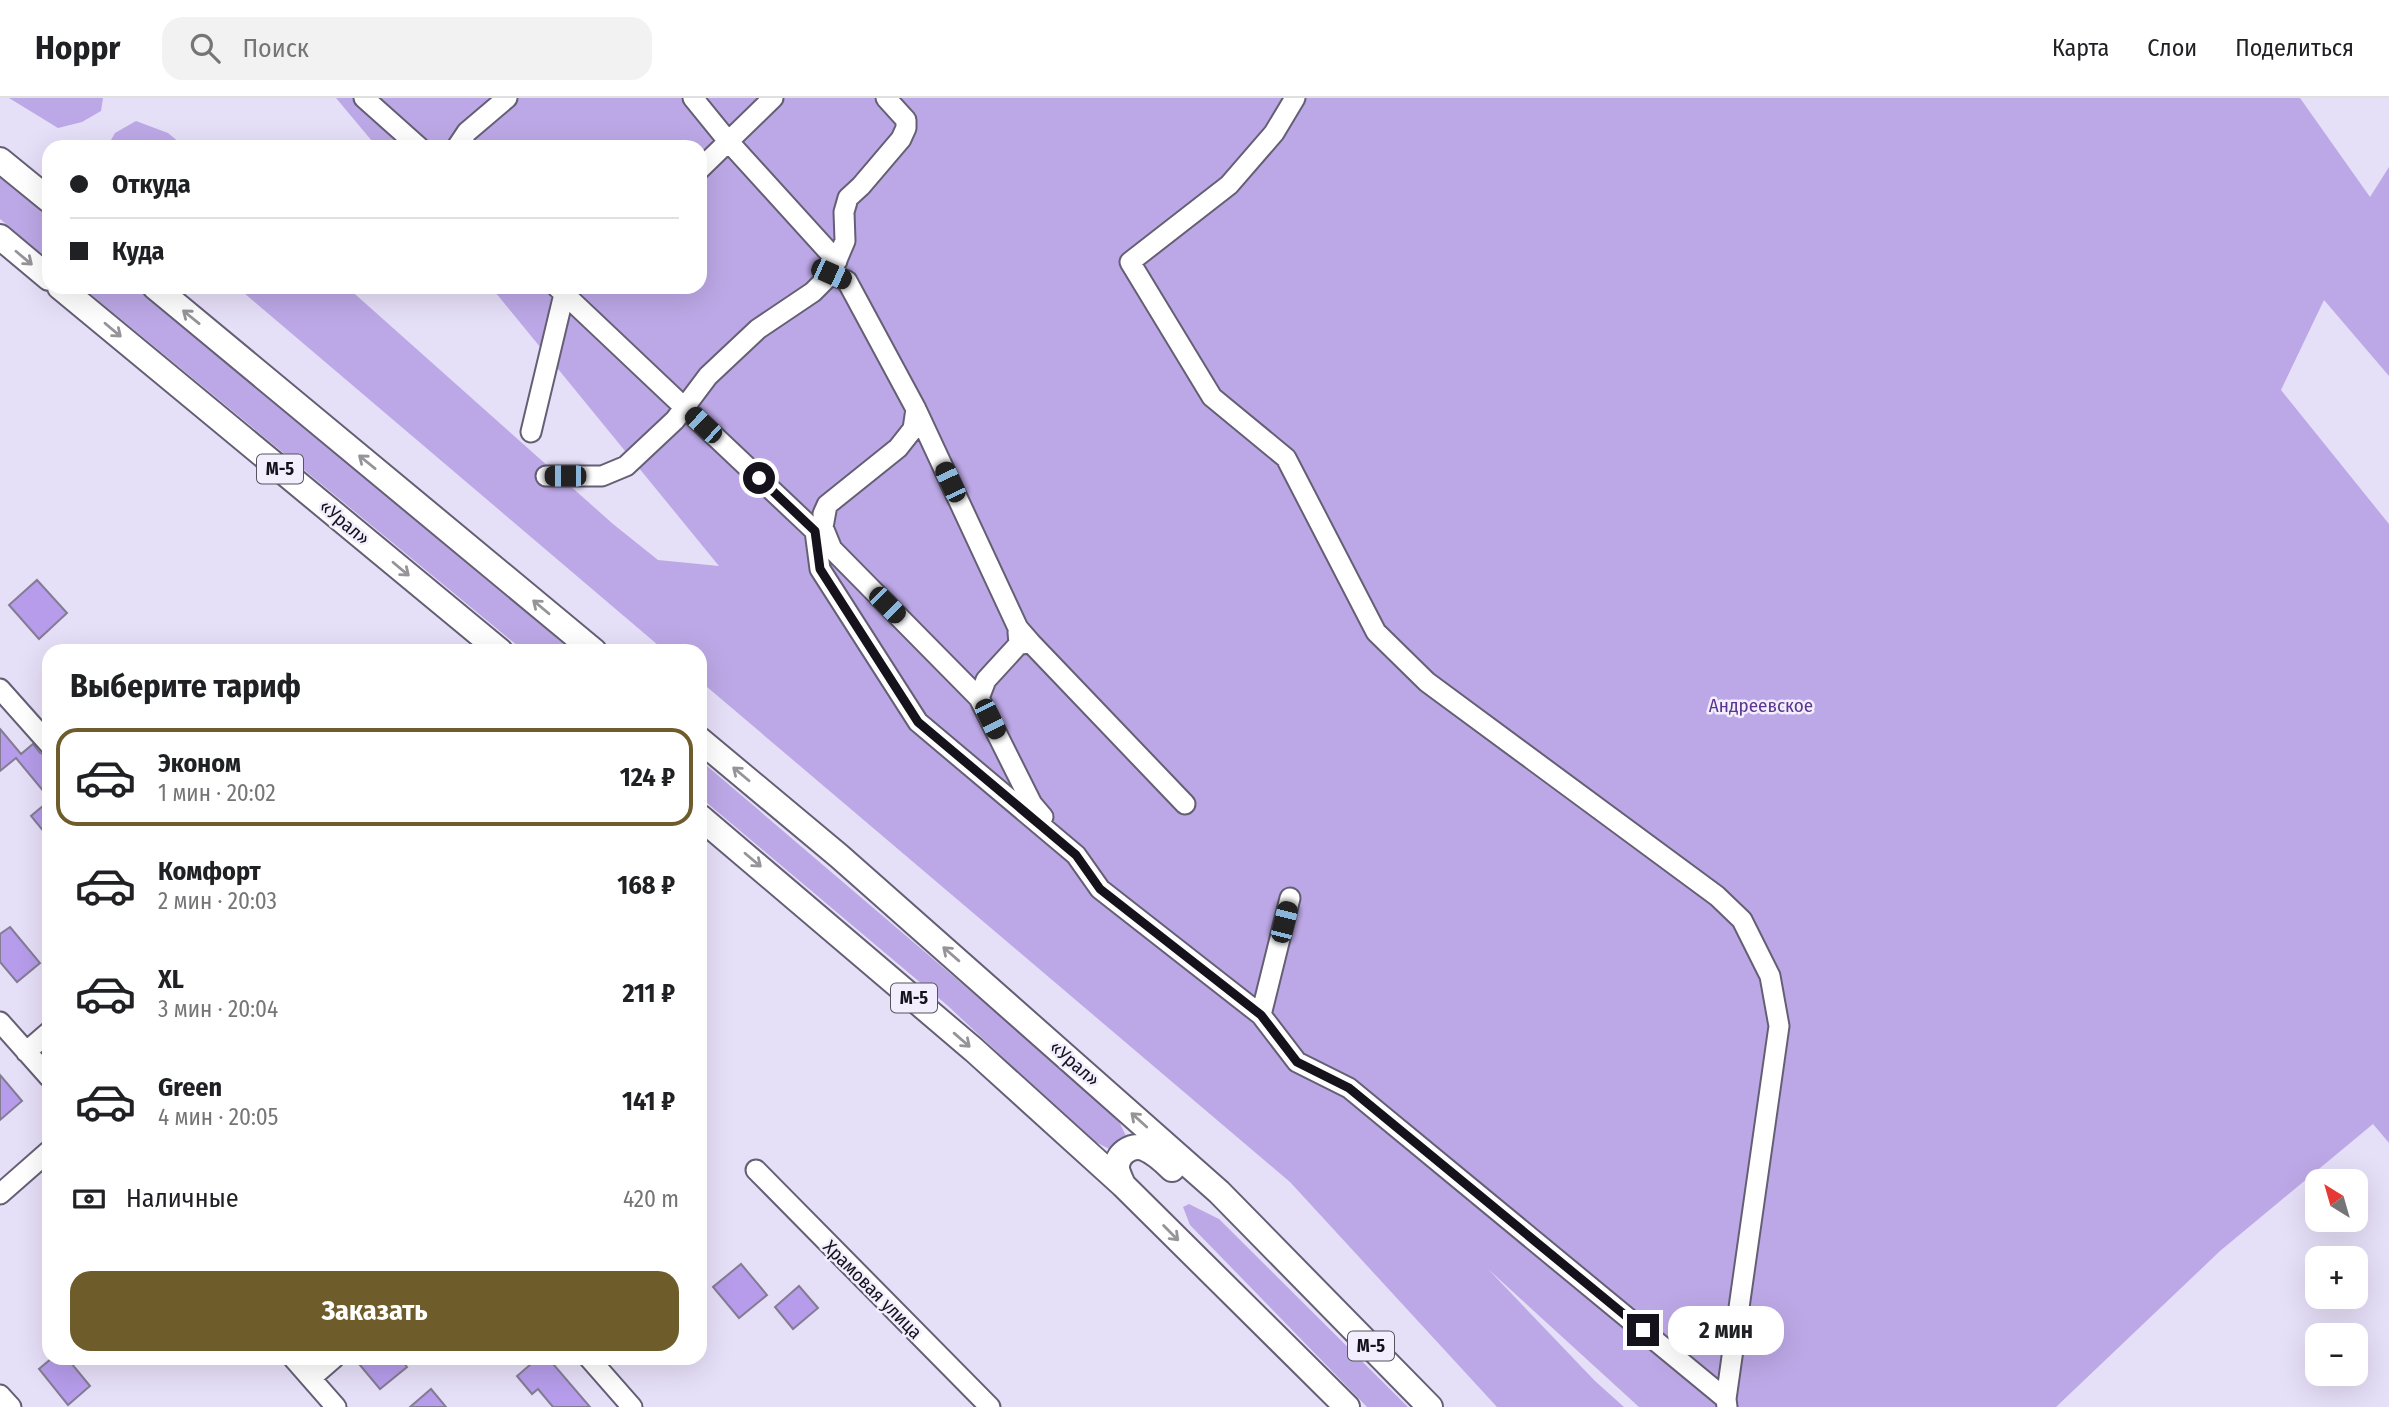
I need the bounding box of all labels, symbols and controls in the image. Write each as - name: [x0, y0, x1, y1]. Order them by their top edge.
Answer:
- search box: [162, 17, 652, 80]
- text: Hoppr: [35, 28, 120, 68]
- icon: search: [186, 29, 224, 67]
- text: Поиск: [242, 33, 309, 64]
- text: Карта: [2052, 34, 2109, 62]
- text: Слои: [2147, 34, 2197, 62]
- text: Поделиться: [2235, 34, 2354, 62]
- text: Откуда: [112, 169, 191, 200]
- text: Куда: [112, 236, 165, 267]
- one-way arrow: [15, 250, 33, 266]
- car: [808, 256, 855, 292]
- one-way arrow: [182, 309, 200, 325]
- one-way arrow: [103, 323, 121, 338]
- car: [681, 403, 726, 447]
- road number: М-5: [257, 454, 303, 484]
- one-way arrow: [358, 454, 376, 469]
- car: [932, 459, 969, 505]
- route start: [743, 462, 775, 494]
- car: [545, 466, 587, 487]
- street label: «Урал»: [315, 495, 375, 550]
- one-way arrow: [392, 561, 410, 577]
- car: [865, 583, 910, 627]
- one-way arrow: [533, 599, 551, 615]
- text: Выберите тариф: [70, 667, 301, 705]
- park label: Андреевское: [1709, 694, 1813, 717]
- car: [972, 696, 1009, 742]
- icon: car: [74, 746, 137, 809]
- text: Эконом: [158, 748, 241, 779]
- text: 124 ₽: [620, 762, 675, 793]
- one-way arrow: [732, 766, 750, 782]
- text: 1 мин · 20:02: [158, 779, 276, 807]
- one-way arrow: [743, 852, 761, 868]
- icon: car: [74, 854, 137, 917]
- text: Комфорт: [158, 856, 261, 887]
- text: 168 ₽: [617, 870, 675, 901]
- text: 2 мин · 20:03: [158, 887, 277, 915]
- car: [1269, 899, 1300, 945]
- one-way arrow: [942, 946, 960, 962]
- icon: car: [74, 962, 137, 1025]
- text: XL: [158, 964, 184, 995]
- text: 211 ₽: [622, 978, 675, 1009]
- road number: М-5: [891, 984, 937, 1013]
- text: 3 мин · 20:04: [158, 995, 278, 1023]
- one-way arrow: [953, 1032, 971, 1048]
- street label: «Урал»: [1045, 1035, 1104, 1091]
- icon: car: [74, 1070, 137, 1133]
- text: Green: [158, 1072, 222, 1103]
- text: 141 ₽: [622, 1086, 675, 1117]
- text: 4 мин · 20:05: [158, 1103, 278, 1131]
- one-way arrow: [1131, 1111, 1148, 1128]
- north arrow: [2305, 1169, 2368, 1232]
- map controls: [2305, 1169, 2368, 1386]
- icon: cash: [70, 1180, 108, 1218]
- text: Наличные: [126, 1183, 239, 1214]
- text: 420 m: [623, 1185, 679, 1213]
- one-way arrow: [1162, 1225, 1179, 1242]
- street label: Храмовая улица: [818, 1235, 927, 1344]
- button: +: [2305, 1246, 2368, 1309]
- button: Заказать: [70, 1271, 679, 1351]
- callout: 2 мин: [1668, 1306, 1783, 1354]
- route end: [1627, 1314, 1659, 1346]
- text: 2 мин: [1699, 1316, 1753, 1344]
- button: −: [2305, 1323, 2368, 1386]
- road number: М-5: [1348, 1331, 1394, 1360]

